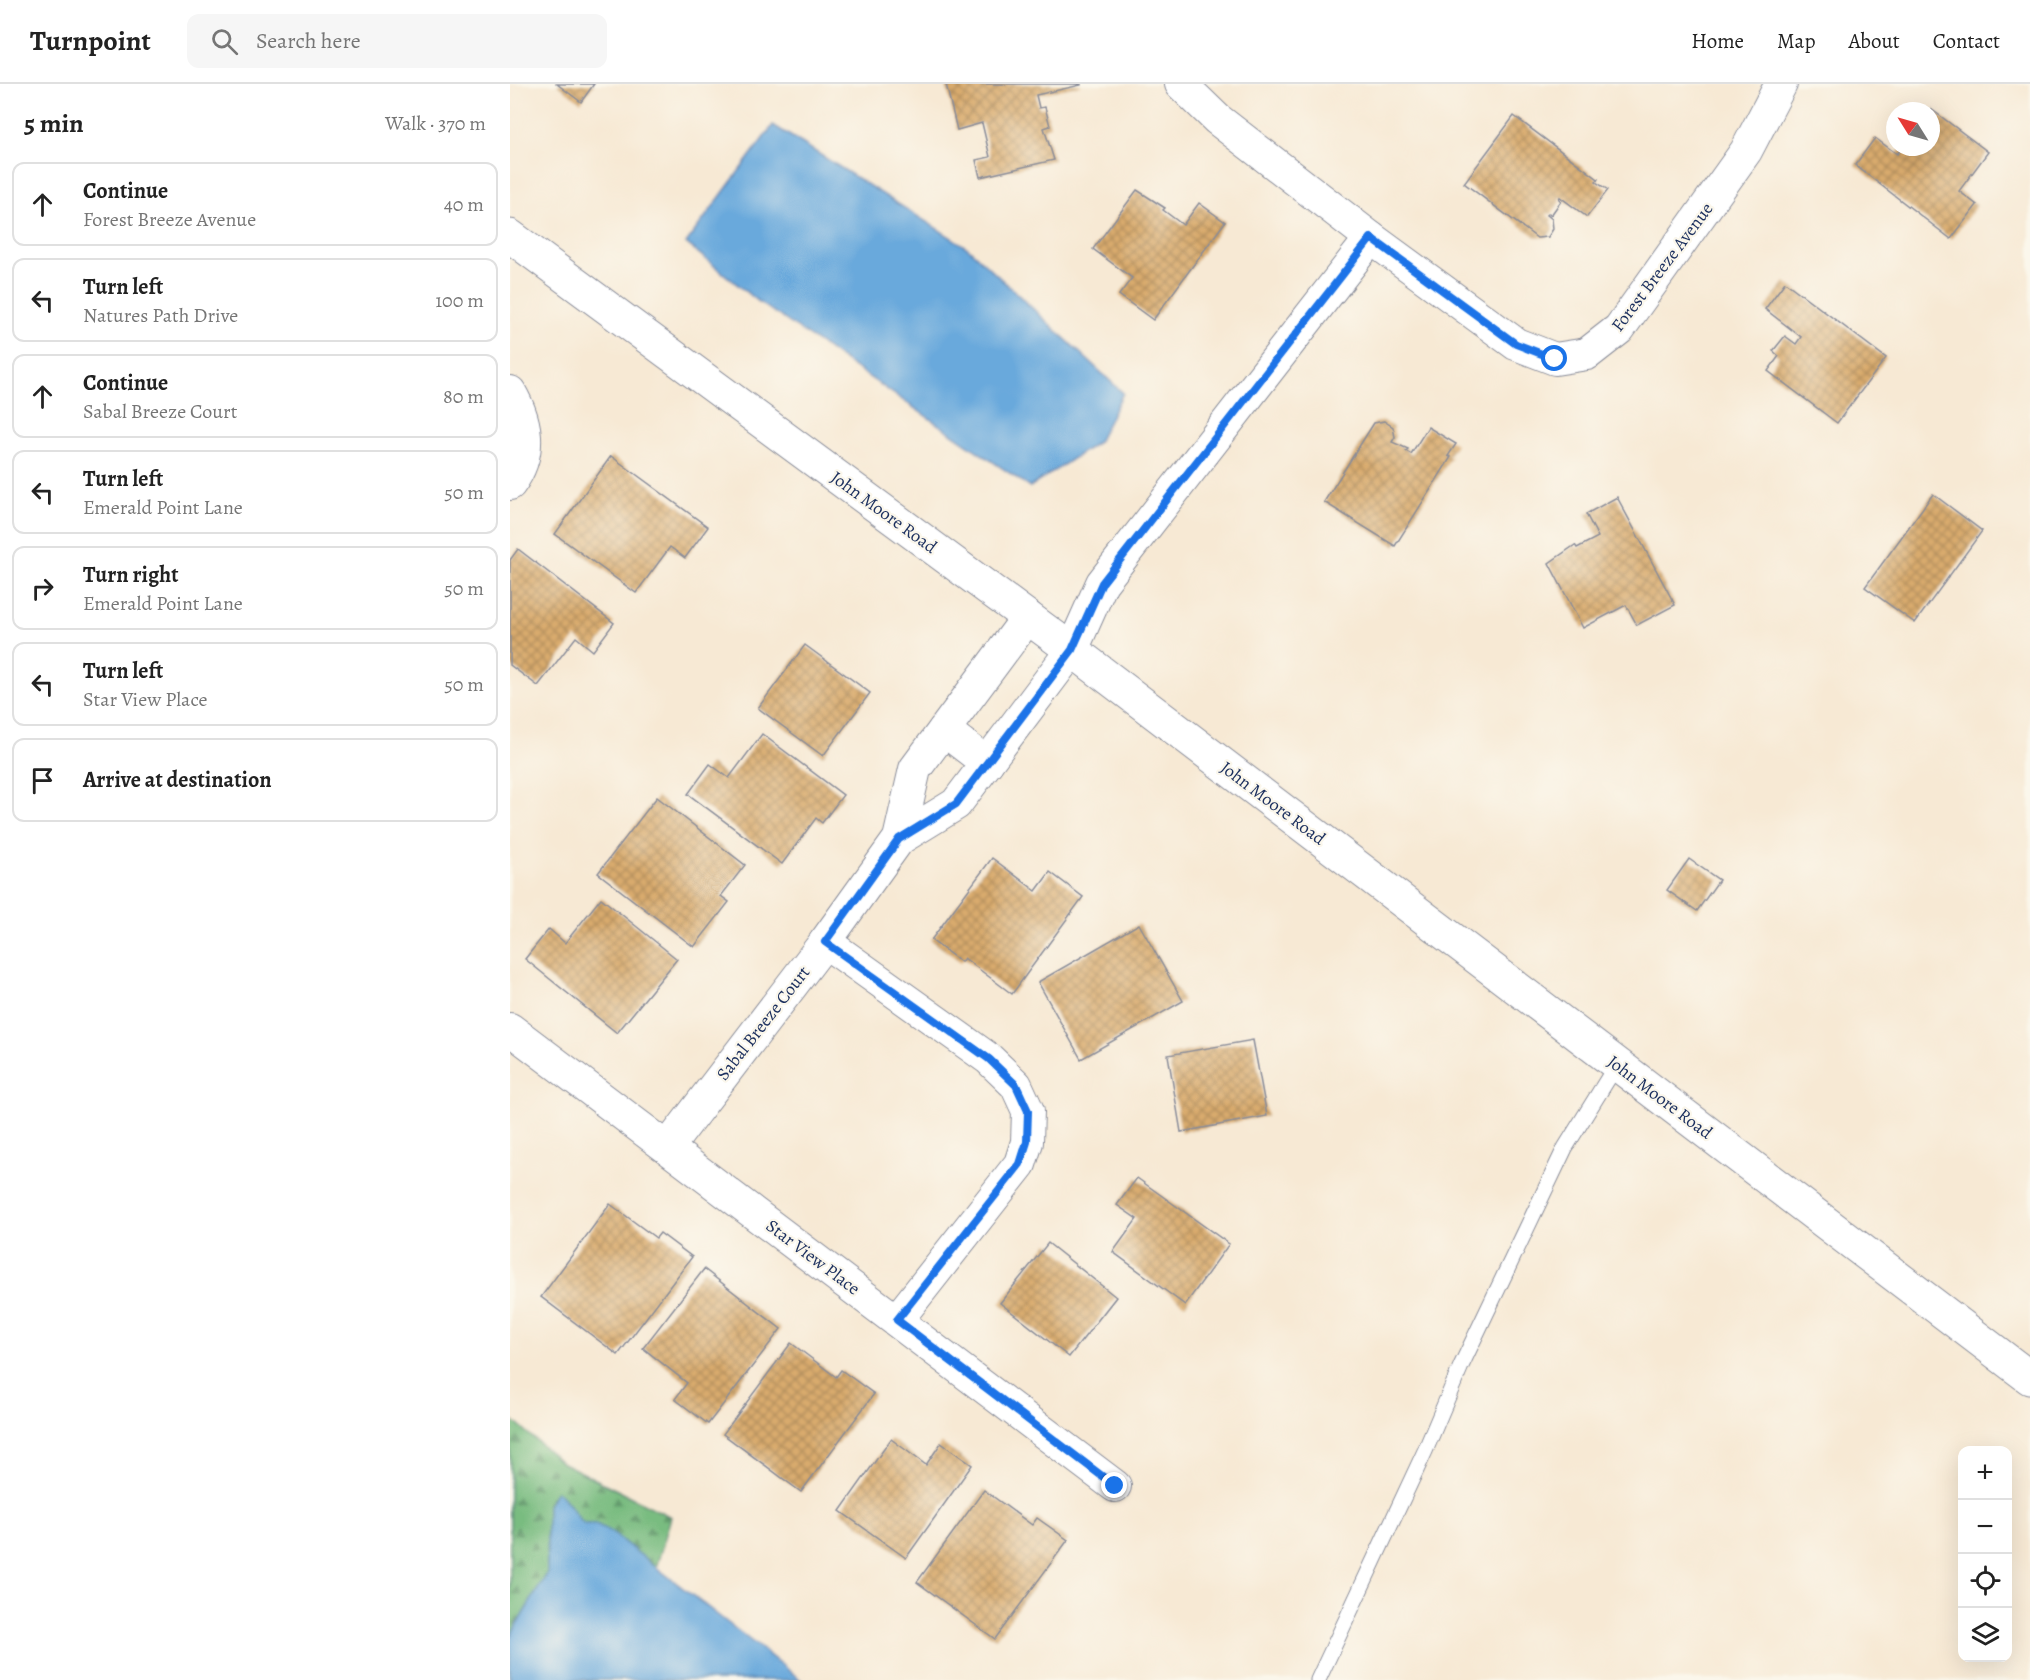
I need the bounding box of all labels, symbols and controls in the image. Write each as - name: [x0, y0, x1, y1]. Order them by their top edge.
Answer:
- search box: [187, 14, 607, 68]
- text: Turnpoint: [30, 22, 151, 60]
- icon: search: [208, 25, 241, 58]
- text: Search here: [256, 26, 361, 56]
- text: Home: [1691, 27, 1744, 55]
- text: Map: [1777, 27, 1815, 55]
- text: About: [1848, 27, 1900, 55]
- text: Contact: [1933, 27, 2000, 55]
- north arrow: [1886, 102, 1940, 156]
- text: 5 min: [24, 106, 84, 141]
- text: Walk · 370 m: [385, 110, 486, 137]
- text: Continue: [83, 176, 168, 206]
- icon: ahead: [26, 188, 59, 221]
- text: 40 m: [444, 191, 484, 218]
- street label: Forest Breeze Avenue: [1606, 198, 1718, 336]
- text: Forest Breeze Avenue: [83, 206, 256, 233]
- text: Turn left: [83, 272, 163, 302]
- icon: left: [26, 284, 59, 317]
- text: 100 m: [435, 287, 484, 314]
- text: Natures Path Drive: [83, 302, 238, 329]
- route start: [1541, 345, 1567, 371]
- text: Continue: [83, 368, 168, 398]
- icon: ahead: [26, 380, 59, 413]
- text: 80 m: [443, 383, 484, 410]
- text: Sabal Breeze Court: [83, 398, 237, 425]
- text: Turn left: [83, 464, 163, 494]
- street label: John Moore Road: [826, 465, 942, 559]
- icon: left: [26, 476, 59, 509]
- text: 50 m: [444, 479, 484, 506]
- text: Emerald Point Lane: [83, 494, 243, 521]
- text: Turn right: [83, 560, 179, 590]
- icon: right: [26, 572, 59, 605]
- text: 50 m: [444, 575, 484, 602]
- text: Emerald Point Lane: [83, 590, 243, 617]
- text: Turn left: [83, 656, 163, 686]
- icon: left: [26, 668, 59, 701]
- text: 50 m: [444, 671, 484, 698]
- text: Star View Place: [83, 686, 208, 713]
- street label: John Moore Road: [1216, 756, 1331, 851]
- icon: arrive: [26, 764, 59, 797]
- text: Arrive at destination: [83, 765, 272, 795]
- street label: Sabal Breeze Court: [711, 961, 815, 1085]
- street label: John Moore Road: [1603, 1050, 1718, 1145]
- street label: Star View Place: [761, 1214, 865, 1300]
- map controls: [1958, 1446, 2012, 1662]
- button: +: [1958, 1446, 2012, 1500]
- route end: [1101, 1472, 1127, 1498]
- button: −: [1958, 1500, 2012, 1554]
- button: locate: [1958, 1554, 2012, 1608]
- button: layers: [1958, 1608, 2012, 1662]

